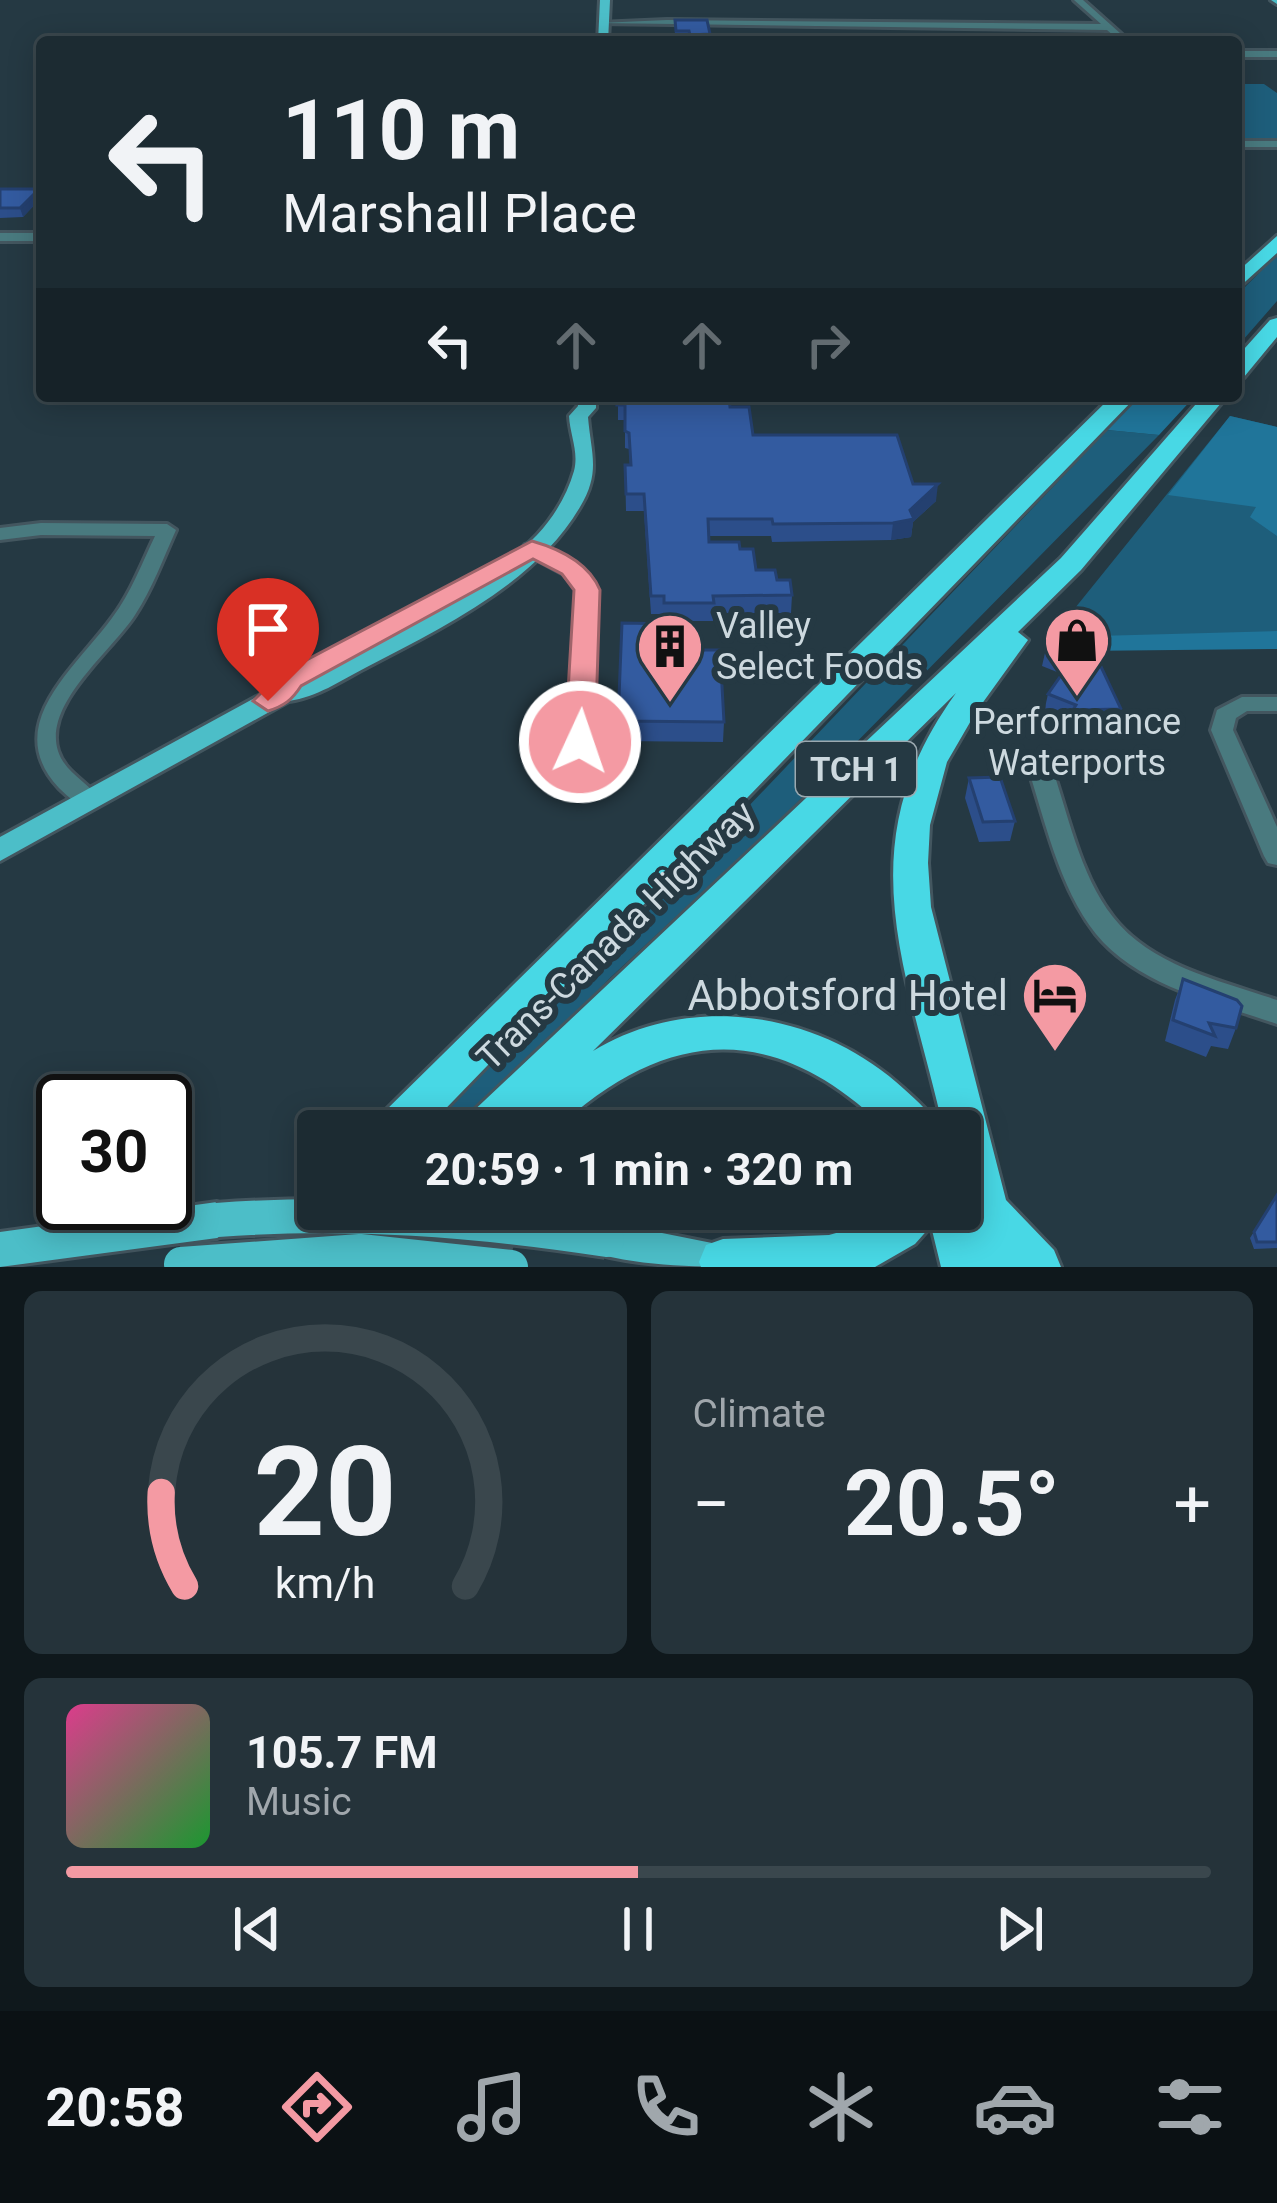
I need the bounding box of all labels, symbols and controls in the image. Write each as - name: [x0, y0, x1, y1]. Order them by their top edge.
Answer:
- text: 110 m: [282, 81, 520, 180]
- icon: left: [84, 84, 240, 240]
- text: Marshall Place: [282, 182, 637, 245]
- icon: left: [417, 312, 483, 378]
- icon: ahead: [543, 312, 609, 378]
- icon: ahead: [669, 312, 735, 378]
- icon: right: [795, 312, 861, 378]
- pin: [217, 578, 319, 701]
- icon: arrive: [235, 596, 301, 662]
- place label: Valley Select Foods: [716, 605, 923, 688]
- shop icon: Performance Waterports: [1042, 605, 1112, 699]
- building icon: Valley Select Foods: [635, 611, 705, 705]
- position arrow: [517, 679, 643, 805]
- place label: Performance Waterports: [973, 701, 1181, 784]
- road number: TCH 1: [796, 742, 916, 796]
- street label: Trans-Canada Highway: [468, 793, 763, 1079]
- hotel icon: Abbotsford Hotel: [1020, 960, 1090, 1054]
- place label: Abbotsford Hotel: [687, 971, 1008, 1020]
- speed limit sign: 30: [36, 1074, 192, 1230]
- text: 20:59 · 1 min · 320 m: [425, 1143, 853, 1196]
- text: Climate: [693, 1391, 826, 1437]
- text: 20: [254, 1419, 397, 1565]
- text: 20.5°: [844, 1452, 1060, 1557]
- text: −: [693, 1466, 730, 1543]
- text: +: [1174, 1466, 1211, 1543]
- text: km/h: [275, 1557, 376, 1607]
- text: 105.7 FM: [246, 1726, 438, 1779]
- text: Music: [246, 1779, 352, 1825]
- icon: previous: [224, 1896, 290, 1962]
- icon: pause: [605, 1896, 671, 1962]
- icon: next: [987, 1896, 1053, 1962]
- icon: directions: [275, 2065, 359, 2149]
- icon: music: [450, 2065, 534, 2149]
- icon: phone: [624, 2065, 708, 2149]
- icon: climate: [799, 2065, 883, 2149]
- icon: car: [973, 2065, 1057, 2149]
- icon: filters: [1148, 2065, 1232, 2149]
- text: 20:58: [45, 2076, 184, 2139]

